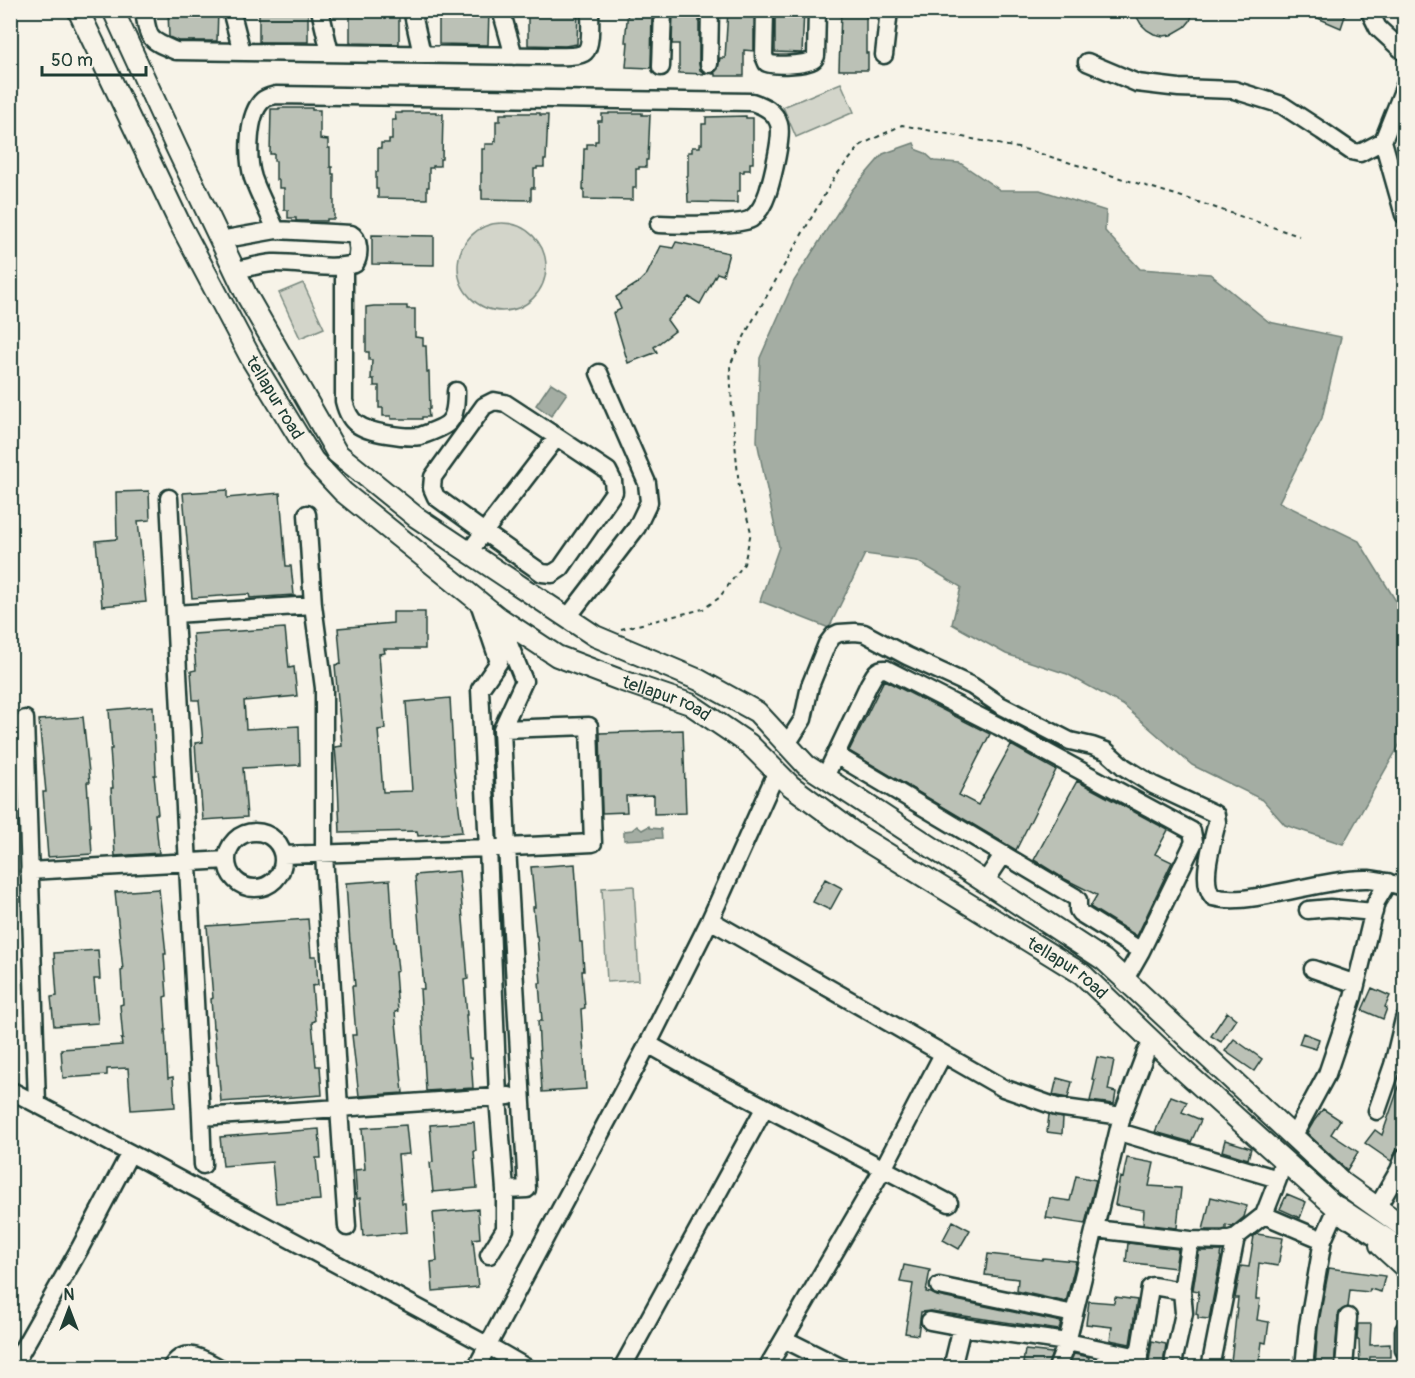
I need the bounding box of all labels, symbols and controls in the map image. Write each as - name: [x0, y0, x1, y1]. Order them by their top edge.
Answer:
- scale bar: [42, 39, 146, 77]
- text: 50 m: [51, 49, 93, 72]
- street label: tellapur road: [240, 351, 309, 444]
- street label: tellapur road: [618, 670, 715, 727]
- street label: tellapur road: [1022, 931, 1112, 1004]
- north arrow: [39, 1279, 99, 1339]
- text: N: [64, 1285, 75, 1305]

